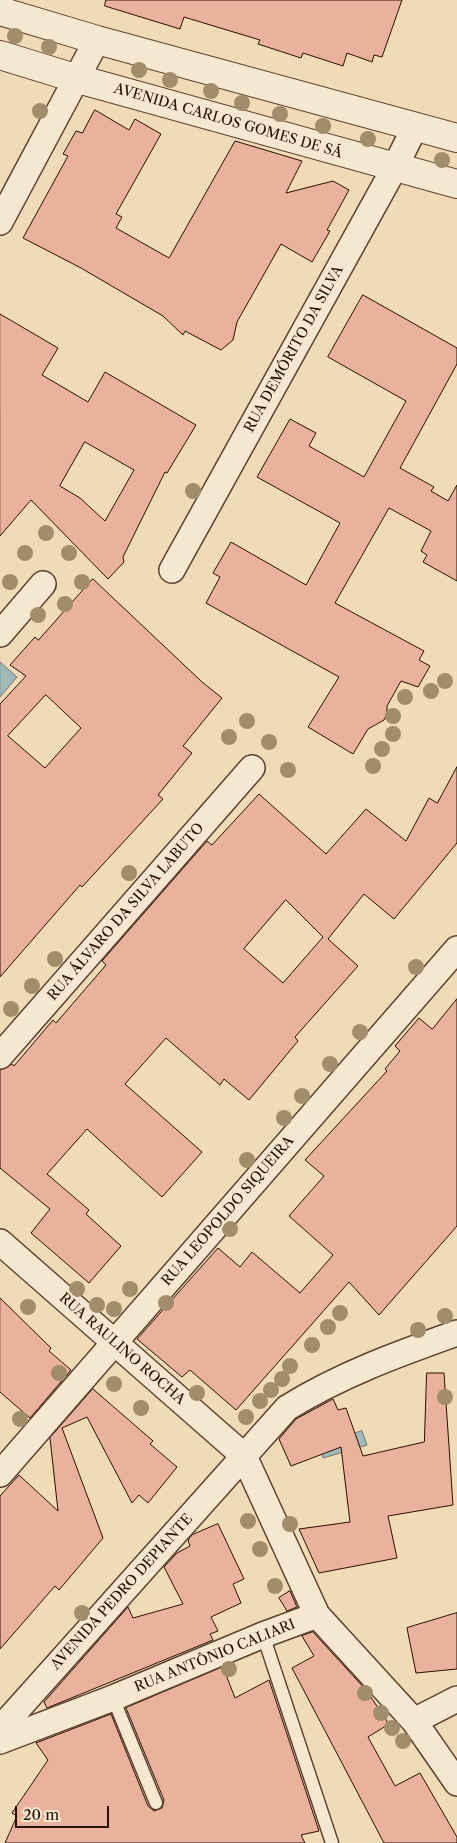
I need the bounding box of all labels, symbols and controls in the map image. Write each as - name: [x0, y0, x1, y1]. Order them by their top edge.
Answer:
- street label: AVENIDA CARLOS GOMES DE SÁ: [112, 80, 344, 162]
- street label: RUA DEMÓRITO DA SILVA: [241, 263, 347, 435]
- street label: RUA ÁLVARO DA SILVA LABUTO: [44, 820, 208, 1004]
- street label: RUA LEOPOLDO SIQUEIRA: [158, 1133, 298, 1289]
- street label: RUA RAULINO ROCHA: [56, 1290, 188, 1408]
- street label: AVENIDA PEDRO DEPIANTE: [48, 1511, 196, 1673]
- street label: RUA ANTÔNIO CALIARI: [132, 1616, 298, 1696]
- scale bar: [18, 1796, 111, 1828]
- text: 20 m: [23, 1805, 59, 1824]

